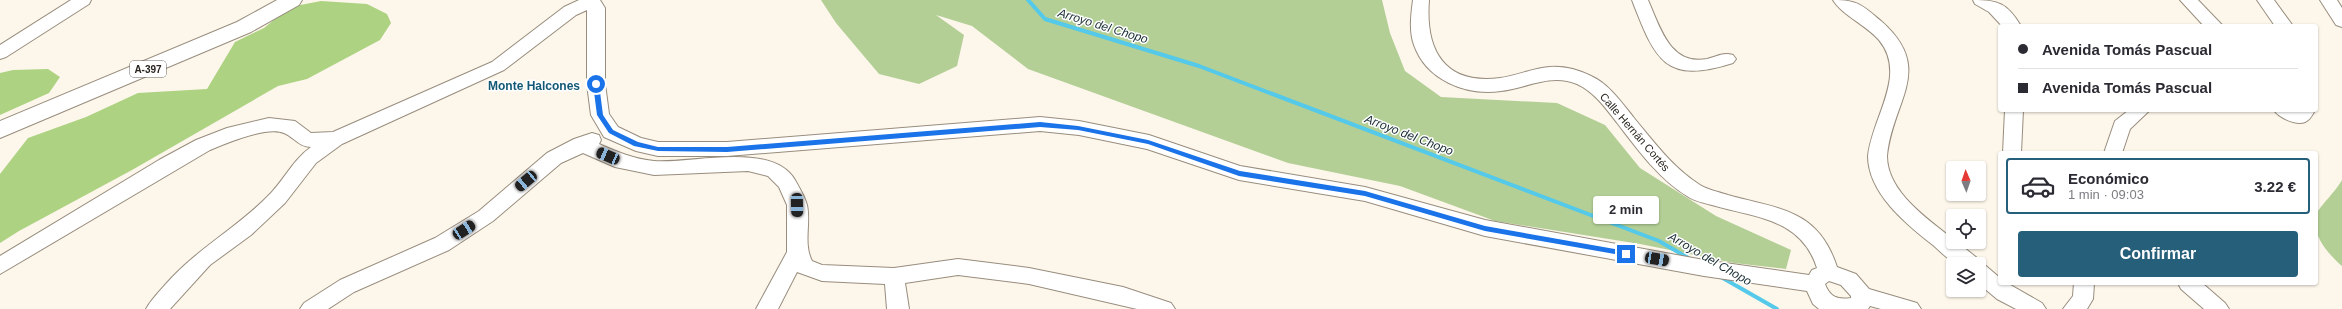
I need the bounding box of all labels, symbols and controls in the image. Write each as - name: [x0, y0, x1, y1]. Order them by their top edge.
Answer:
- water label: Arroyo del Chopo: [1055, 5, 1150, 46]
- text: Avenida Tomás Pascual: [2042, 41, 2212, 58]
- road number: A-397: [130, 61, 166, 77]
- route start: [587, 75, 605, 93]
- district label: Monte Halcones: [488, 79, 580, 93]
- text: Avenida Tomás Pascual: [2042, 79, 2212, 96]
- street label: Calle Hernán Cortés: [1598, 90, 1673, 174]
- water label: Arroyo del Chopo: [1362, 111, 1455, 158]
- car: [595, 146, 621, 166]
- north arrow: [1946, 161, 1986, 201]
- map controls: [1946, 161, 1986, 297]
- icon: car: [2020, 168, 2056, 204]
- car: [513, 169, 539, 193]
- text: Económico: [2068, 170, 2149, 187]
- text: 3.22 €: [2254, 178, 2296, 195]
- text: 1 min · 09:03: [2068, 187, 2144, 202]
- car: [791, 193, 803, 217]
- callout: 2 min: [1593, 196, 1659, 224]
- text: 2 min: [1609, 202, 1643, 217]
- button: locate: [1946, 209, 1986, 249]
- car: [451, 218, 477, 242]
- water label: Arroyo del Chopo: [1665, 229, 1754, 289]
- button: Confirmar: [2018, 231, 2298, 277]
- route end: [1617, 245, 1635, 263]
- car: [1644, 251, 1670, 267]
- button: layers: [1946, 257, 1986, 297]

